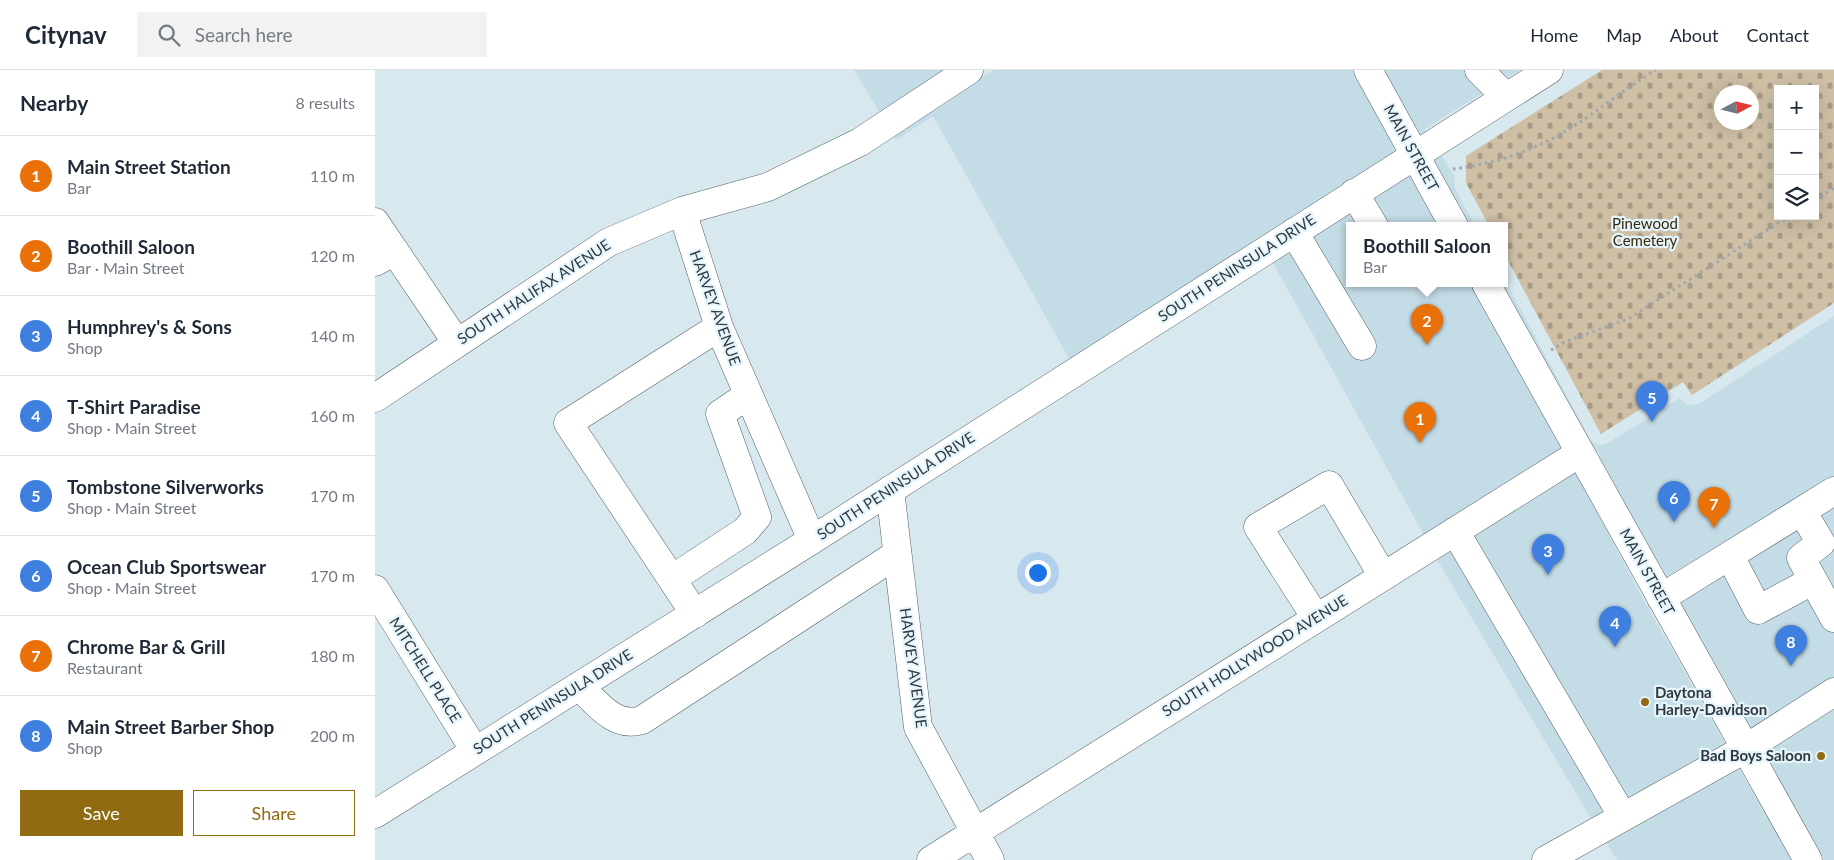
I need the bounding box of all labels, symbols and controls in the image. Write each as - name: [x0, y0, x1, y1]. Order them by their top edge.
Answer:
- search box: [137, 12, 487, 57]
- text: Citynav: [25, 20, 107, 49]
- icon: search: [155, 21, 183, 49]
- text: Search here: [195, 23, 293, 46]
- text: Home: [1530, 24, 1578, 46]
- text: Map: [1606, 24, 1642, 46]
- text: About: [1670, 24, 1719, 46]
- text: Contact: [1747, 24, 1809, 46]
- north arrow: [1714, 85, 1759, 130]
- map controls: [1774, 85, 1819, 220]
- button: +: [1774, 85, 1819, 130]
- text: Nearby: [20, 90, 88, 115]
- text: 8 results: [295, 93, 355, 112]
- street label: MAIN STREET: [1381, 101, 1443, 194]
- button: −: [1774, 130, 1819, 175]
- text: Main Street Station: [67, 155, 231, 178]
- text: 1: [31, 166, 41, 185]
- text: 110 m: [310, 166, 355, 185]
- button: layers: [1774, 175, 1819, 220]
- text: Bar: [67, 178, 91, 197]
- street label: SOUTH PENINSULA DRIVE: [1154, 209, 1319, 325]
- park label: Pinewood Cemetery: [1612, 214, 1678, 249]
- popup: [1346, 222, 1508, 287]
- text: Boothill Saloon: [1363, 234, 1491, 257]
- text: Boothill Saloon: [67, 235, 195, 258]
- street label: SOUTH HALIFAX AVENUE: [453, 235, 613, 347]
- text: 2: [31, 246, 41, 265]
- text: 120 m: [310, 246, 355, 265]
- street label: HARVEY AVENUE: [687, 248, 745, 368]
- text: Bar: [1363, 257, 1387, 276]
- text: Bar · Main Street: [67, 258, 185, 277]
- pin: 2: [1411, 304, 1443, 345]
- text: Humphrey's & Sons: [67, 315, 232, 338]
- text: 3: [31, 326, 41, 345]
- text: 140 m: [310, 326, 355, 345]
- text: Shop: [67, 338, 103, 357]
- pin: 5: [1636, 381, 1668, 422]
- text: T-Shirt Paradise: [67, 395, 201, 418]
- pin: 1: [1404, 402, 1436, 443]
- text: 4: [31, 406, 41, 425]
- text: 160 m: [310, 406, 355, 425]
- text: Shop · Main Street: [67, 418, 196, 437]
- street label: SOUTH PENINSULA DRIVE: [813, 427, 978, 543]
- text: Tombstone Silverworks: [67, 475, 264, 498]
- pin: 6: [1658, 481, 1690, 522]
- text: 5: [31, 486, 41, 505]
- text: 170 m: [310, 486, 355, 505]
- pin: 7: [1698, 487, 1730, 528]
- text: Shop · Main Street: [67, 498, 196, 517]
- street label: MAIN STREET: [1617, 525, 1679, 618]
- pin: 3: [1532, 534, 1564, 575]
- text: Ocean Club Sportswear: [67, 555, 266, 578]
- your location: [1025, 560, 1051, 586]
- text: 6: [31, 566, 41, 585]
- text: 170 m: [310, 566, 355, 585]
- text: Shop · Main Street: [67, 578, 196, 597]
- street label: SOUTH HOLLYWOOD AVENUE: [1158, 590, 1351, 720]
- pin: 4: [1599, 606, 1631, 647]
- street label: HARVEY AVENUE: [897, 607, 931, 729]
- street label: MITCHELL PLACE: [386, 614, 465, 725]
- pin: 8: [1775, 625, 1807, 666]
- text: Chrome Bar & Grill: [67, 635, 225, 658]
- street label: SOUTH PENINSULA DRIVE: [470, 645, 635, 758]
- text: 7: [31, 646, 41, 665]
- text: 180 m: [310, 646, 355, 665]
- text: Restaurant: [67, 658, 143, 677]
- place label: Daytona Harley-Davidson: [1655, 683, 1767, 718]
- marker: Daytona Harley-Davidson: [1639, 696, 1651, 708]
- text: Main Street Barber Shop: [67, 715, 274, 738]
- text: 8: [31, 726, 41, 745]
- text: 200 m: [310, 726, 355, 745]
- text: Shop: [67, 738, 103, 757]
- place label: Bad Boys Saloon: [1700, 746, 1811, 764]
- marker: Bad Boys Saloon: [1815, 750, 1827, 762]
- button: Save: [20, 790, 183, 836]
- button: Share: [193, 790, 355, 836]

